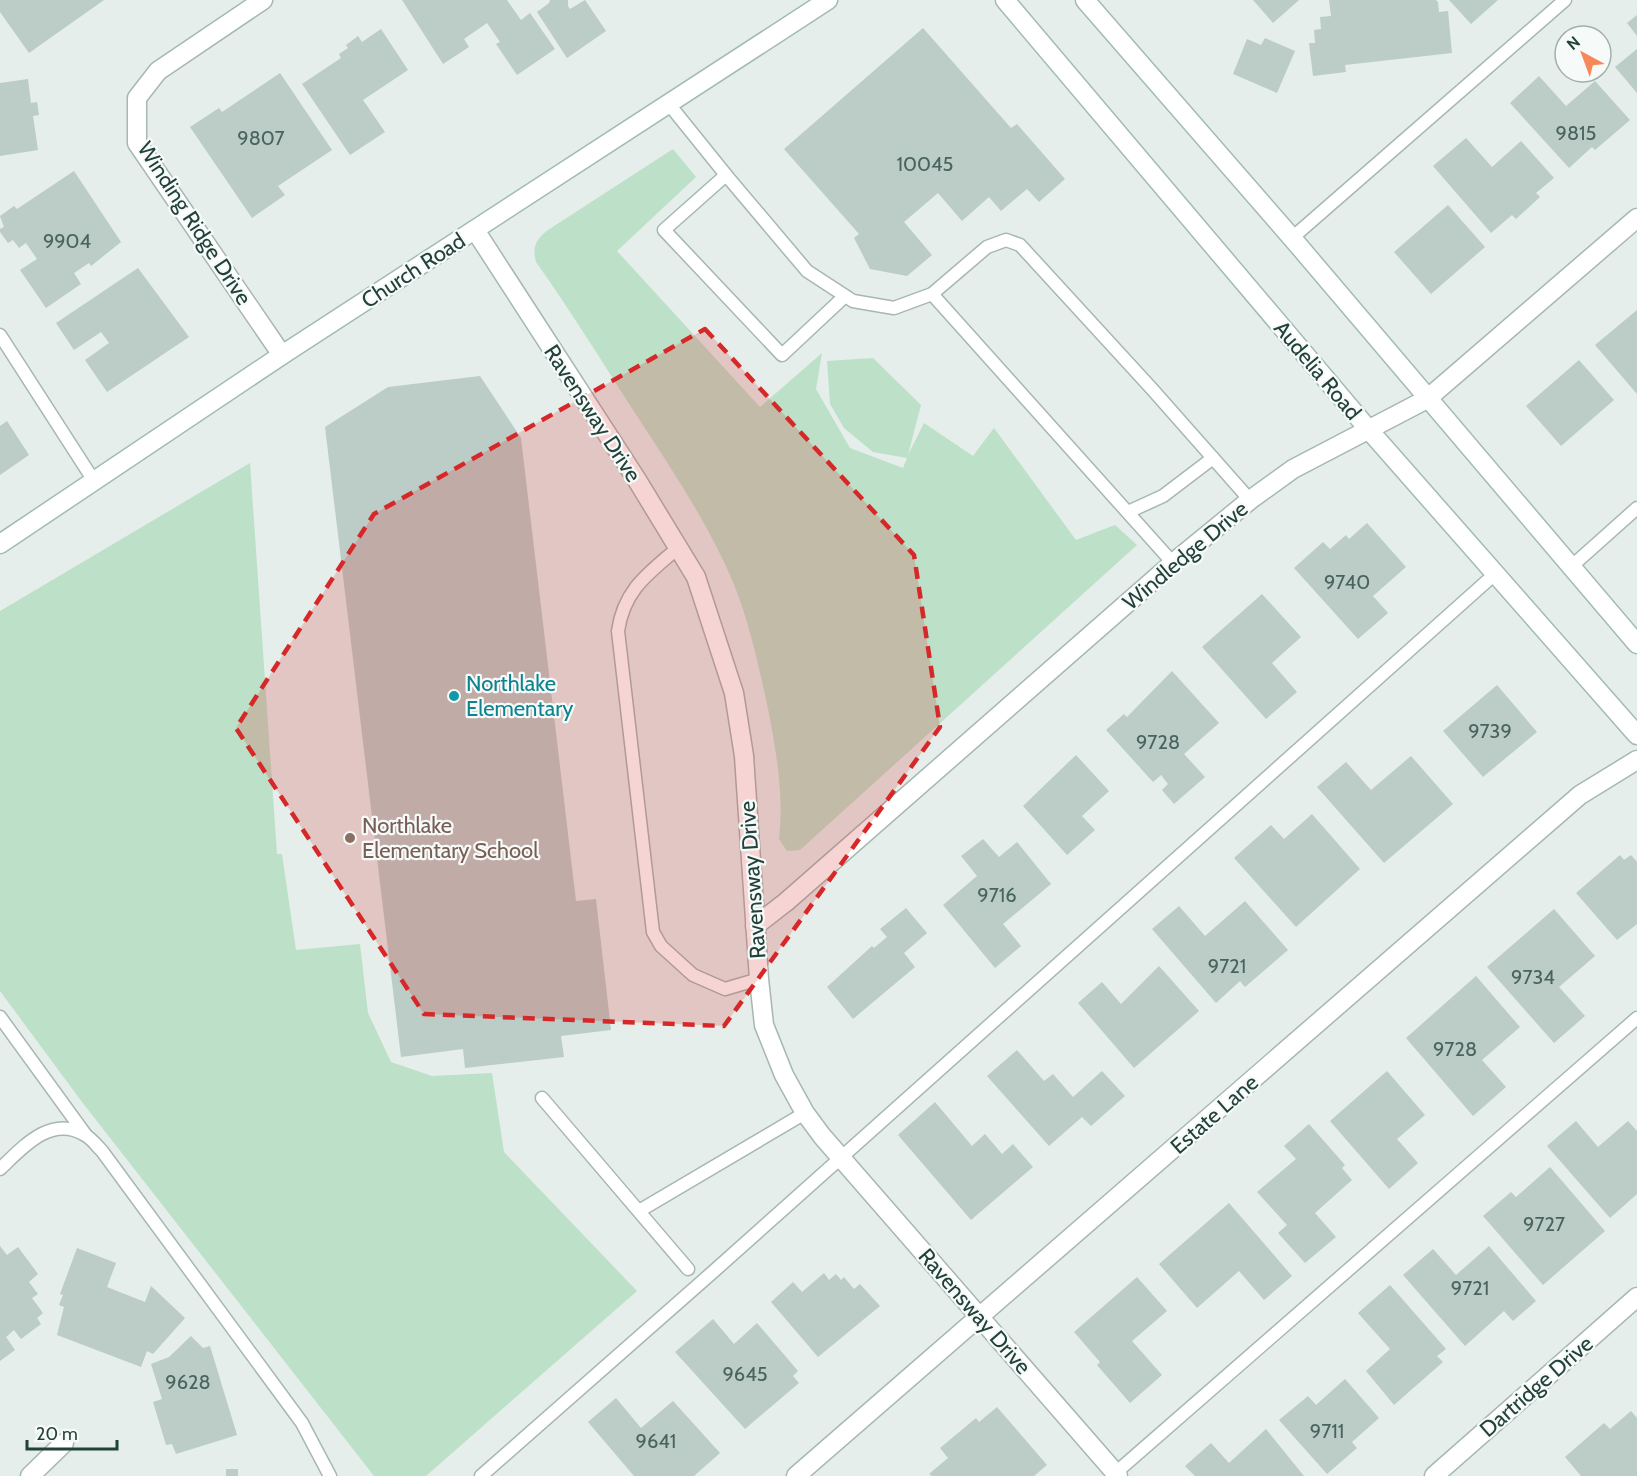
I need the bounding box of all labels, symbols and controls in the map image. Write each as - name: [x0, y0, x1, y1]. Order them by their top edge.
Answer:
- north arrow: [1553, 24, 1613, 84]
- text: N: [1563, 32, 1584, 54]
- house number: 9815: [1556, 121, 1596, 145]
- house number: 9807: [237, 126, 285, 150]
- street label: Winding Ridge Drive: [132, 137, 257, 310]
- house number: 10045: [897, 152, 953, 176]
- street label: Church Road: [356, 227, 470, 314]
- house number: 9904: [43, 229, 92, 253]
- street label: Audelia Road: [1268, 315, 1367, 425]
- street label: Ravensway Drive: [538, 340, 647, 487]
- street label: Windledge Drive: [1117, 495, 1253, 616]
- house number: 9740: [1324, 570, 1370, 594]
- place label: Northlake Elementary: [466, 670, 573, 722]
- marker: Northlake Elementary: [447, 689, 461, 703]
- house number: 9739: [1468, 719, 1512, 743]
- house number: 9728: [1136, 730, 1180, 754]
- street label: Ravensway Drive: [734, 800, 771, 960]
- place label: Northlake Elementary School: [362, 812, 539, 864]
- marker: Northlake Elementary School: [343, 831, 357, 845]
- house number: 9716: [977, 883, 1017, 907]
- house number: 9721: [1208, 954, 1246, 978]
- house number: 9734: [1511, 965, 1555, 989]
- house number: 9728: [1433, 1037, 1477, 1061]
- street label: Estate Lane: [1165, 1069, 1264, 1160]
- house number: 9727: [1523, 1212, 1565, 1236]
- street label: Ravensway Drive: [913, 1243, 1037, 1380]
- house number: 9721: [1451, 1276, 1489, 1300]
- street label: Dartridge Drive: [1474, 1330, 1598, 1443]
- house number: 9645: [722, 1362, 768, 1386]
- house number: 9628: [165, 1370, 211, 1394]
- scale bar: [27, 1413, 117, 1451]
- house number: 9711: [1310, 1419, 1344, 1443]
- text: 20 m: [36, 1423, 78, 1445]
- house number: 9641: [636, 1429, 676, 1453]

